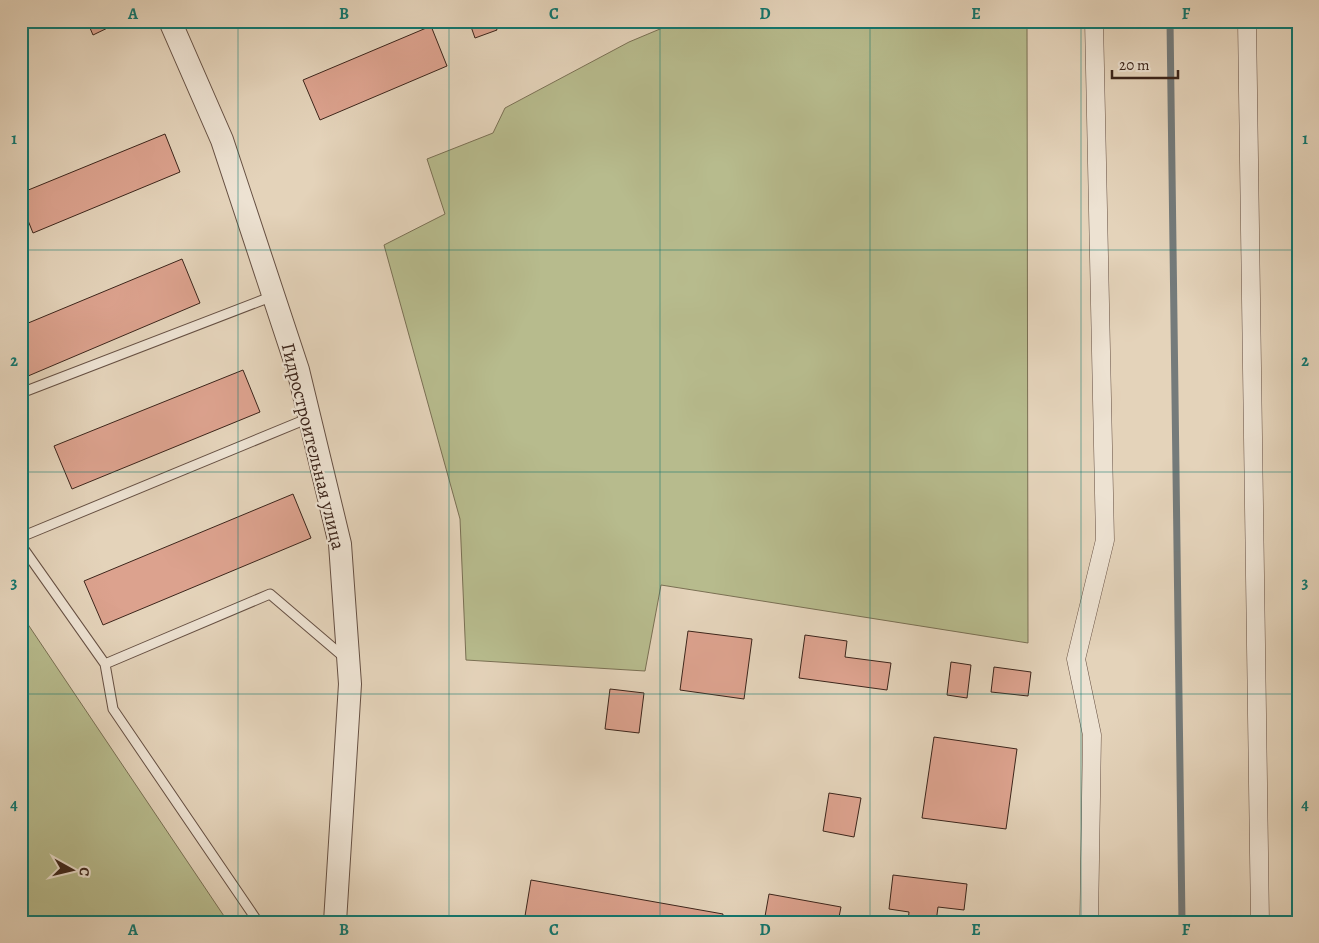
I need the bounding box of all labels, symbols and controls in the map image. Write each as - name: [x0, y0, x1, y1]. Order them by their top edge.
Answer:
- text: A: [127, 3, 139, 25]
- text: B: [339, 3, 349, 25]
- text: C: [549, 3, 559, 25]
- text: D: [759, 3, 771, 25]
- text: E: [971, 3, 981, 25]
- text: F: [1182, 3, 1191, 25]
- scale bar: [1112, 48, 1178, 80]
- text: 20 m: [1119, 55, 1150, 75]
- text: 1: [11, 128, 17, 150]
- text: 1: [1302, 128, 1308, 150]
- street label: Гидростроительная улица: [275, 340, 351, 553]
- text: 2: [10, 350, 18, 372]
- text: 2: [1301, 350, 1309, 372]
- text: 3: [11, 572, 18, 594]
- text: 3: [1302, 572, 1309, 594]
- text: 4: [10, 794, 18, 816]
- text: 4: [1301, 794, 1309, 816]
- north arrow: [48, 846, 98, 896]
- text: С: [74, 866, 94, 878]
- text: A: [127, 919, 139, 941]
- text: B: [339, 919, 349, 941]
- text: C: [549, 919, 559, 941]
- text: D: [759, 919, 771, 941]
- text: E: [971, 919, 981, 941]
- text: F: [1182, 919, 1191, 941]

